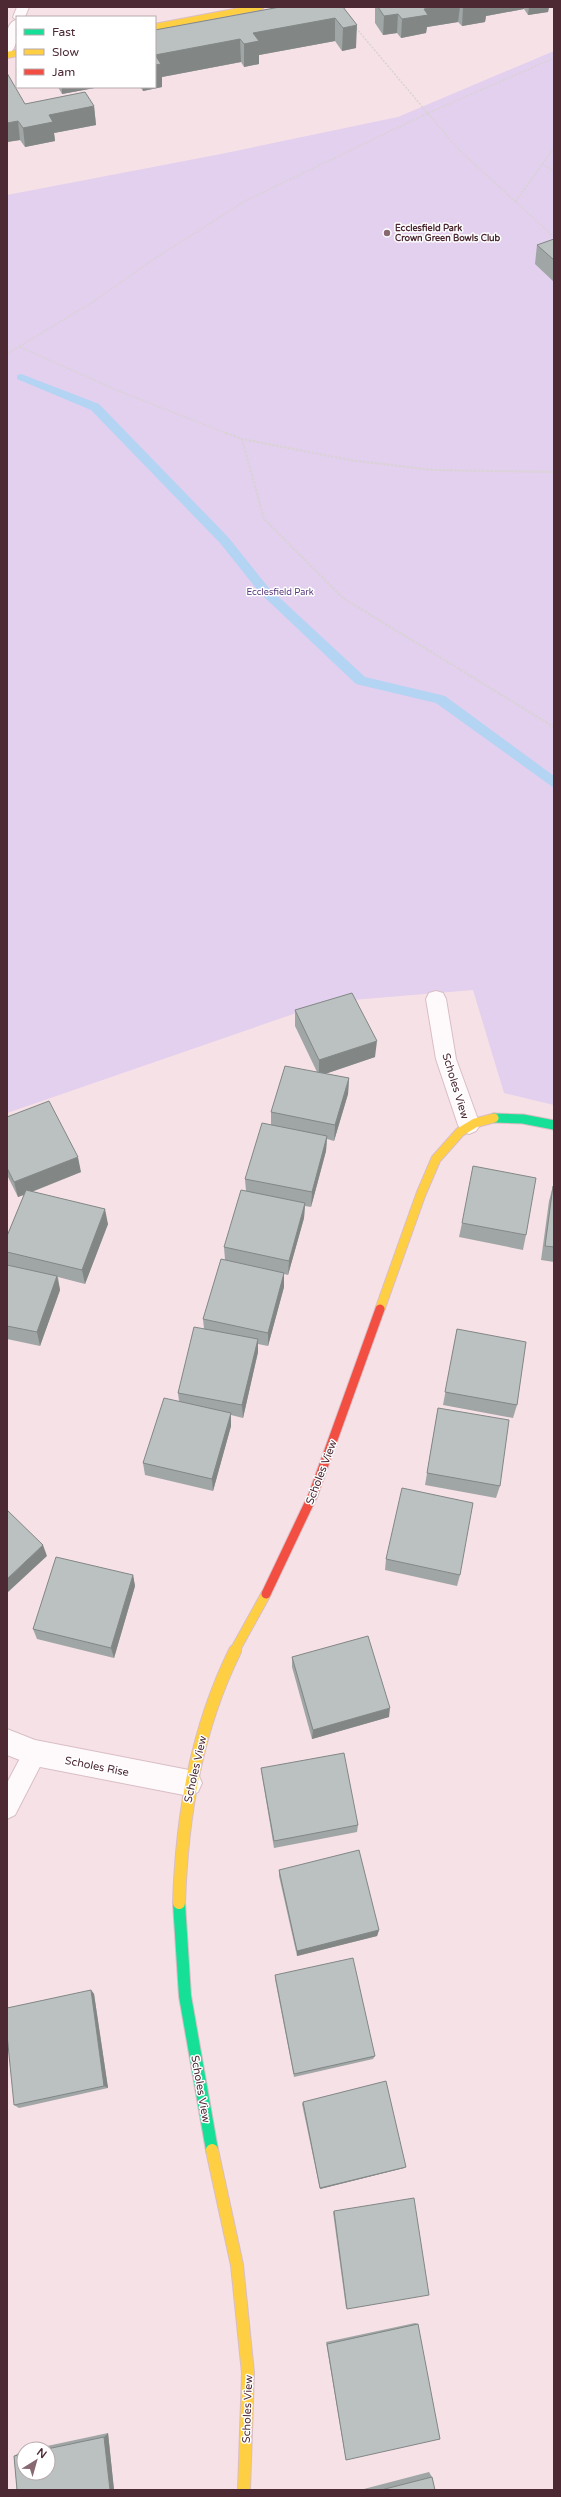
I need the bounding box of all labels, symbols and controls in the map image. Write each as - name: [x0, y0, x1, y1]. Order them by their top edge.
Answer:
- legend: [16, 16, 156, 88]
- text: Fast: [52, 25, 76, 39]
- text: Slow: [52, 45, 79, 59]
- text: Jam: [52, 65, 75, 79]
- place label: Ecclesfield Park Crown Green Bowls Club: [395, 223, 501, 244]
- marker: Ecclesfield Park Crown Green Bowls Club: [382, 228, 392, 238]
- park label: Ecclesfield Park: [246, 587, 314, 598]
- street label: Scholes View: [439, 1052, 472, 1121]
- street label: Scholes View: [303, 1438, 340, 1506]
- street label: Scholes View: [181, 1734, 210, 1804]
- street label: Scholes Rise: [64, 1754, 130, 1779]
- street label: Scholes View: [188, 2054, 213, 2124]
- street label: Scholes View: [240, 2374, 255, 2443]
- north arrow: [16, 2441, 56, 2481]
- text: N: [34, 2446, 49, 2461]

